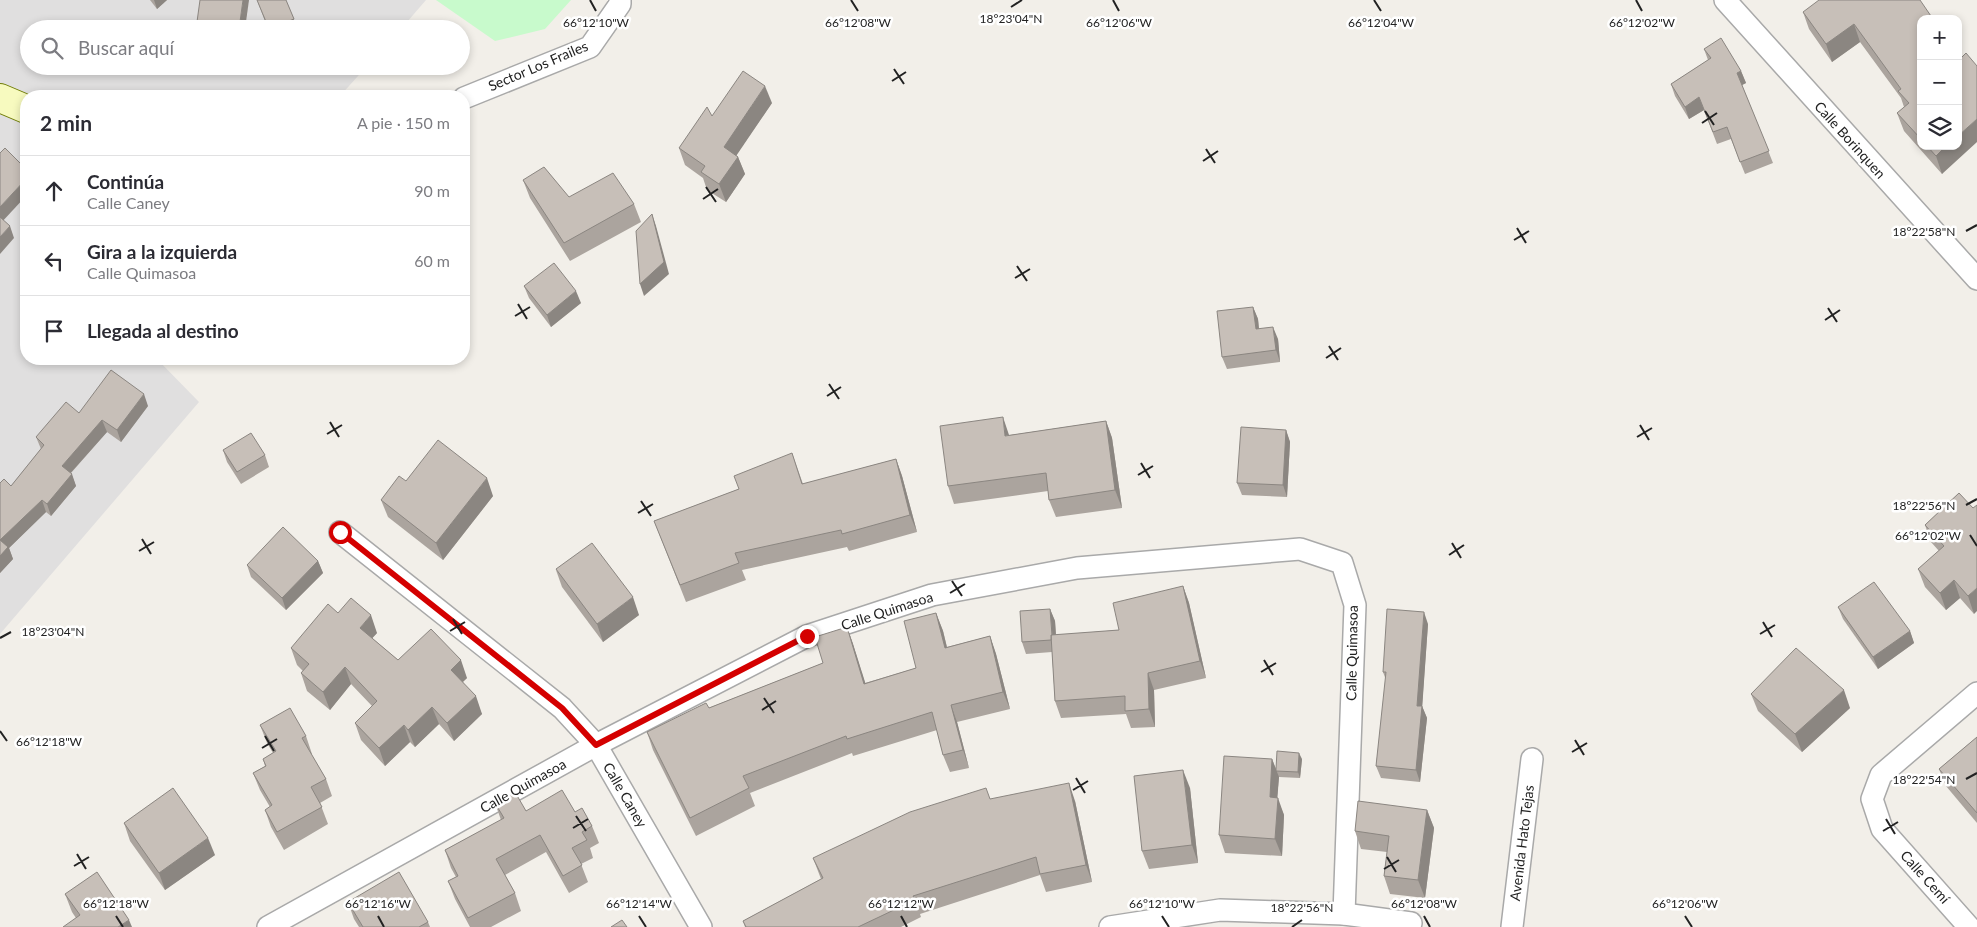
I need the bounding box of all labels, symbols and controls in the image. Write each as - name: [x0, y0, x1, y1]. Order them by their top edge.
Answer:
- text: 18°23'04"N: [980, 11, 1042, 26]
- text: 66°12'10"W: [563, 15, 630, 30]
- text: 66°12'08"W: [825, 15, 892, 30]
- text: 66°12'06"W: [1086, 15, 1153, 30]
- text: 66°12'04"W: [1348, 15, 1415, 30]
- text: 66°12'02"W: [1609, 15, 1676, 30]
- map controls: [1917, 15, 1962, 150]
- button: +: [1917, 15, 1962, 60]
- search box: [20, 20, 470, 75]
- icon: search: [38, 34, 66, 62]
- text: Buscar aquí: [78, 36, 174, 59]
- street label: Sector Los Frailes: [485, 37, 590, 94]
- button: −: [1917, 60, 1962, 105]
- street label: Calle Borinquen: [1811, 98, 1889, 182]
- button: layers: [1917, 105, 1962, 150]
- text: 2 min: [40, 110, 92, 135]
- text: A pie · 150 m: [357, 113, 450, 132]
- text: Continúa: [87, 170, 164, 193]
- icon: ahead: [40, 177, 68, 205]
- text: 90 m: [414, 181, 450, 200]
- text: Calle Caney: [87, 193, 170, 212]
- text: 18°22'58"N: [1893, 224, 1955, 239]
- text: Gira a la izquierda: [87, 240, 237, 263]
- icon: left: [40, 247, 68, 275]
- text: 60 m: [414, 251, 450, 270]
- text: Calle Quimasoa: [87, 263, 196, 282]
- icon: arrive: [40, 317, 68, 345]
- text: Llegada al destino: [87, 319, 239, 342]
- text: 18°22'56"N: [1893, 498, 1955, 513]
- route start: [329, 521, 352, 544]
- text: 66°12'02"W: [1895, 528, 1962, 543]
- street label: Calle Quimasoa: [839, 588, 935, 633]
- street label: Calle Quimasoa: [1342, 605, 1361, 701]
- text: 18°23'04"N: [22, 624, 84, 639]
- route end: [796, 625, 819, 648]
- text: 66°12'18"W: [16, 734, 83, 749]
- street label: Calle Quimasoa: [477, 755, 569, 816]
- street label: Calle Caney: [600, 759, 651, 831]
- text: 18°22'54"N: [1893, 772, 1955, 787]
- street label: Avenida Hato Tejas: [1506, 784, 1537, 902]
- street label: Calle Cemí: [1897, 847, 1954, 907]
- text: 66°12'18"W: [83, 896, 150, 911]
- text: 66°12'16"W: [345, 896, 412, 911]
- text: 66°12'14"W: [606, 896, 673, 911]
- text: 66°12'12"W: [868, 896, 935, 911]
- text: 66°12'10"W: [1129, 896, 1196, 911]
- text: 66°12'08"W: [1391, 896, 1458, 911]
- text: 66°12'06"W: [1652, 896, 1719, 911]
- text: 18°22'56"N: [1271, 900, 1333, 915]

